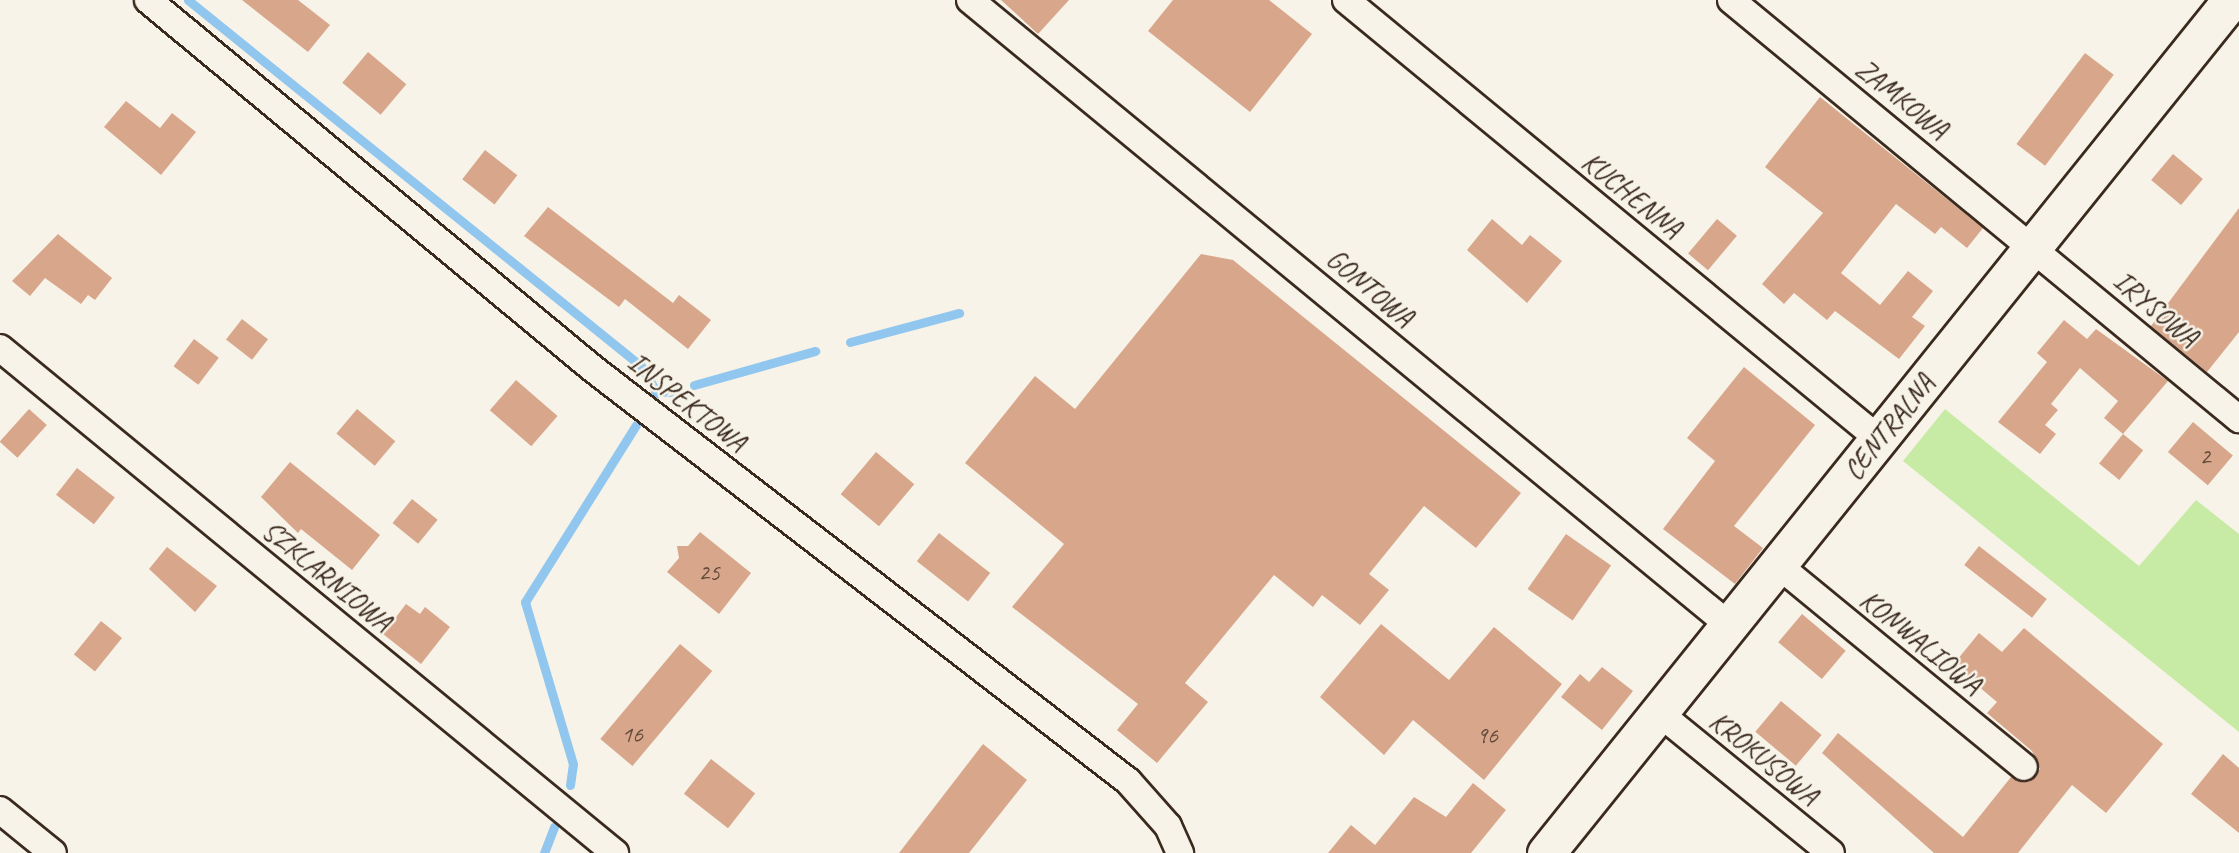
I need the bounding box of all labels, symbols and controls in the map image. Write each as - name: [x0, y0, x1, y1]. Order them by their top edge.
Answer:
- street label: ZAMKOWA: [1849, 52, 1955, 146]
- street label: KUCHENNA: [1575, 145, 1689, 245]
- street label: GONTOWA: [1320, 242, 1420, 334]
- street label: IRYSOWA: [2107, 264, 2205, 354]
- street label: INSPEKTOWA: [621, 345, 753, 459]
- street label: CENTRALNA: [1836, 367, 1942, 487]
- house number: 2: [2200, 443, 2210, 471]
- street label: SZKLARNIOWA: [255, 514, 399, 638]
- house number: 25: [698, 559, 720, 587]
- street label: KONWALIOWA: [1853, 583, 1989, 701]
- street label: KROKUSOWA: [1703, 704, 1825, 812]
- house number: 16: [621, 721, 643, 749]
- house number: 96: [1476, 722, 1498, 750]

